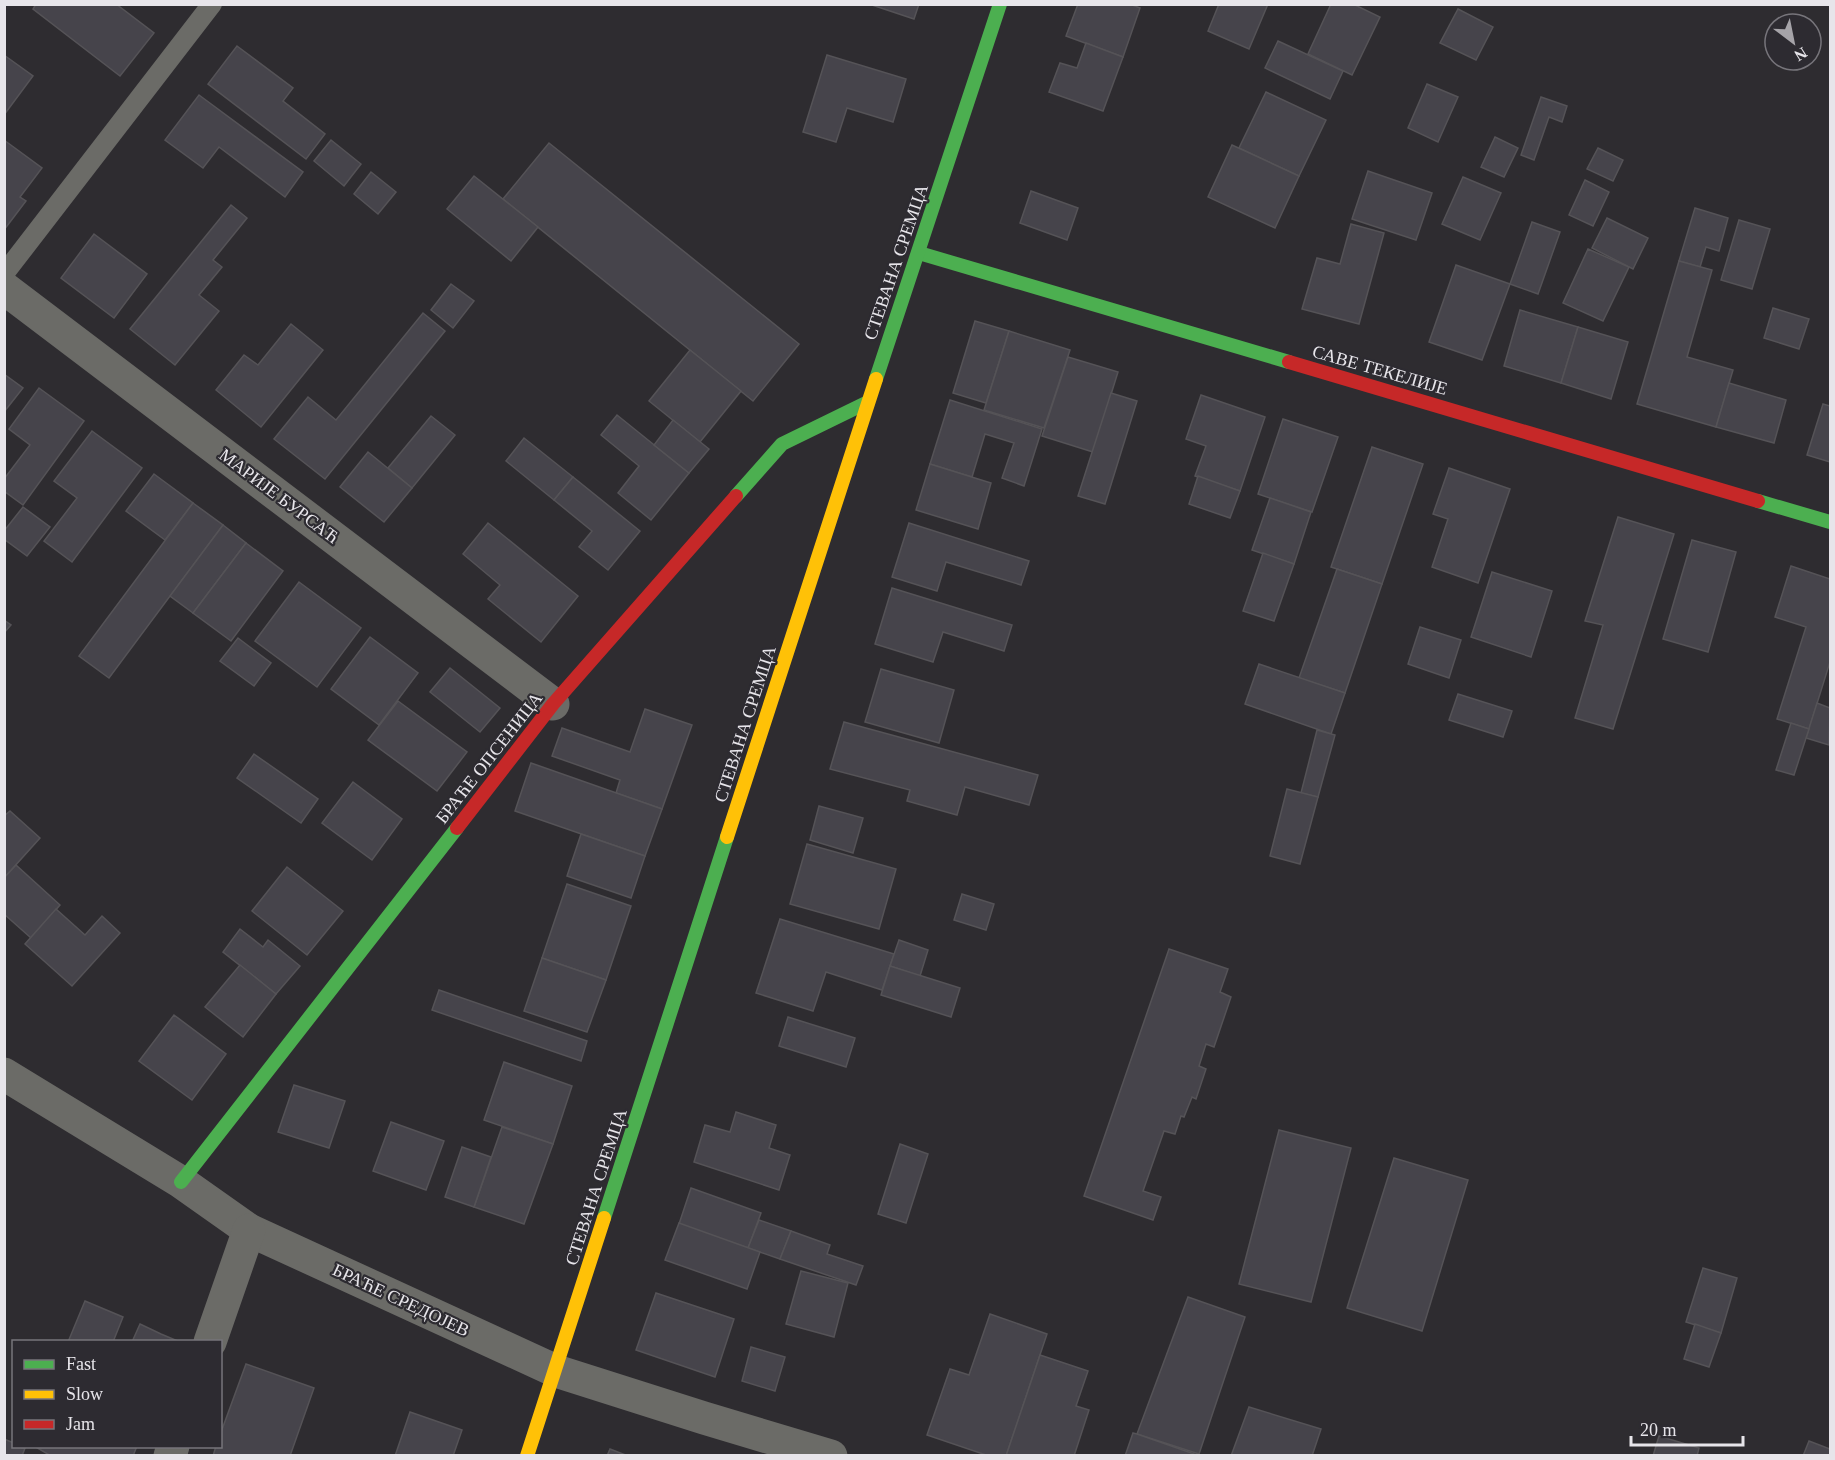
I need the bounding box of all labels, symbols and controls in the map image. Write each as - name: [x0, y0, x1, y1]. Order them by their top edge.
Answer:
- north arrow: [1763, 12, 1823, 72]
- text: N: [1791, 44, 1810, 65]
- street label: СТЕВАНА СРЕМЦА: [860, 181, 932, 343]
- street label: САВЕ ТЕКЕЛИЈЕ: [1310, 341, 1450, 399]
- street label: МАРИЈЕ БУРСАЋ: [215, 444, 343, 548]
- street label: СТЕВАНА СРЕМЦА: [710, 643, 780, 805]
- street label: БРАЋЕ ОПСЕНИЦА: [432, 688, 546, 828]
- street label: СТЕВАНА СРЕМЦА: [561, 1106, 631, 1268]
- street label: БРАЋЕ СРЕДОЈЕВ: [330, 1260, 472, 1340]
- legend: [12, 1340, 222, 1448]
- text: Fast: [66, 1354, 96, 1374]
- text: Slow: [66, 1384, 103, 1404]
- scale bar: [1631, 1409, 1744, 1447]
- text: Jam: [66, 1414, 95, 1434]
- text: 20 m: [1640, 1420, 1677, 1440]

